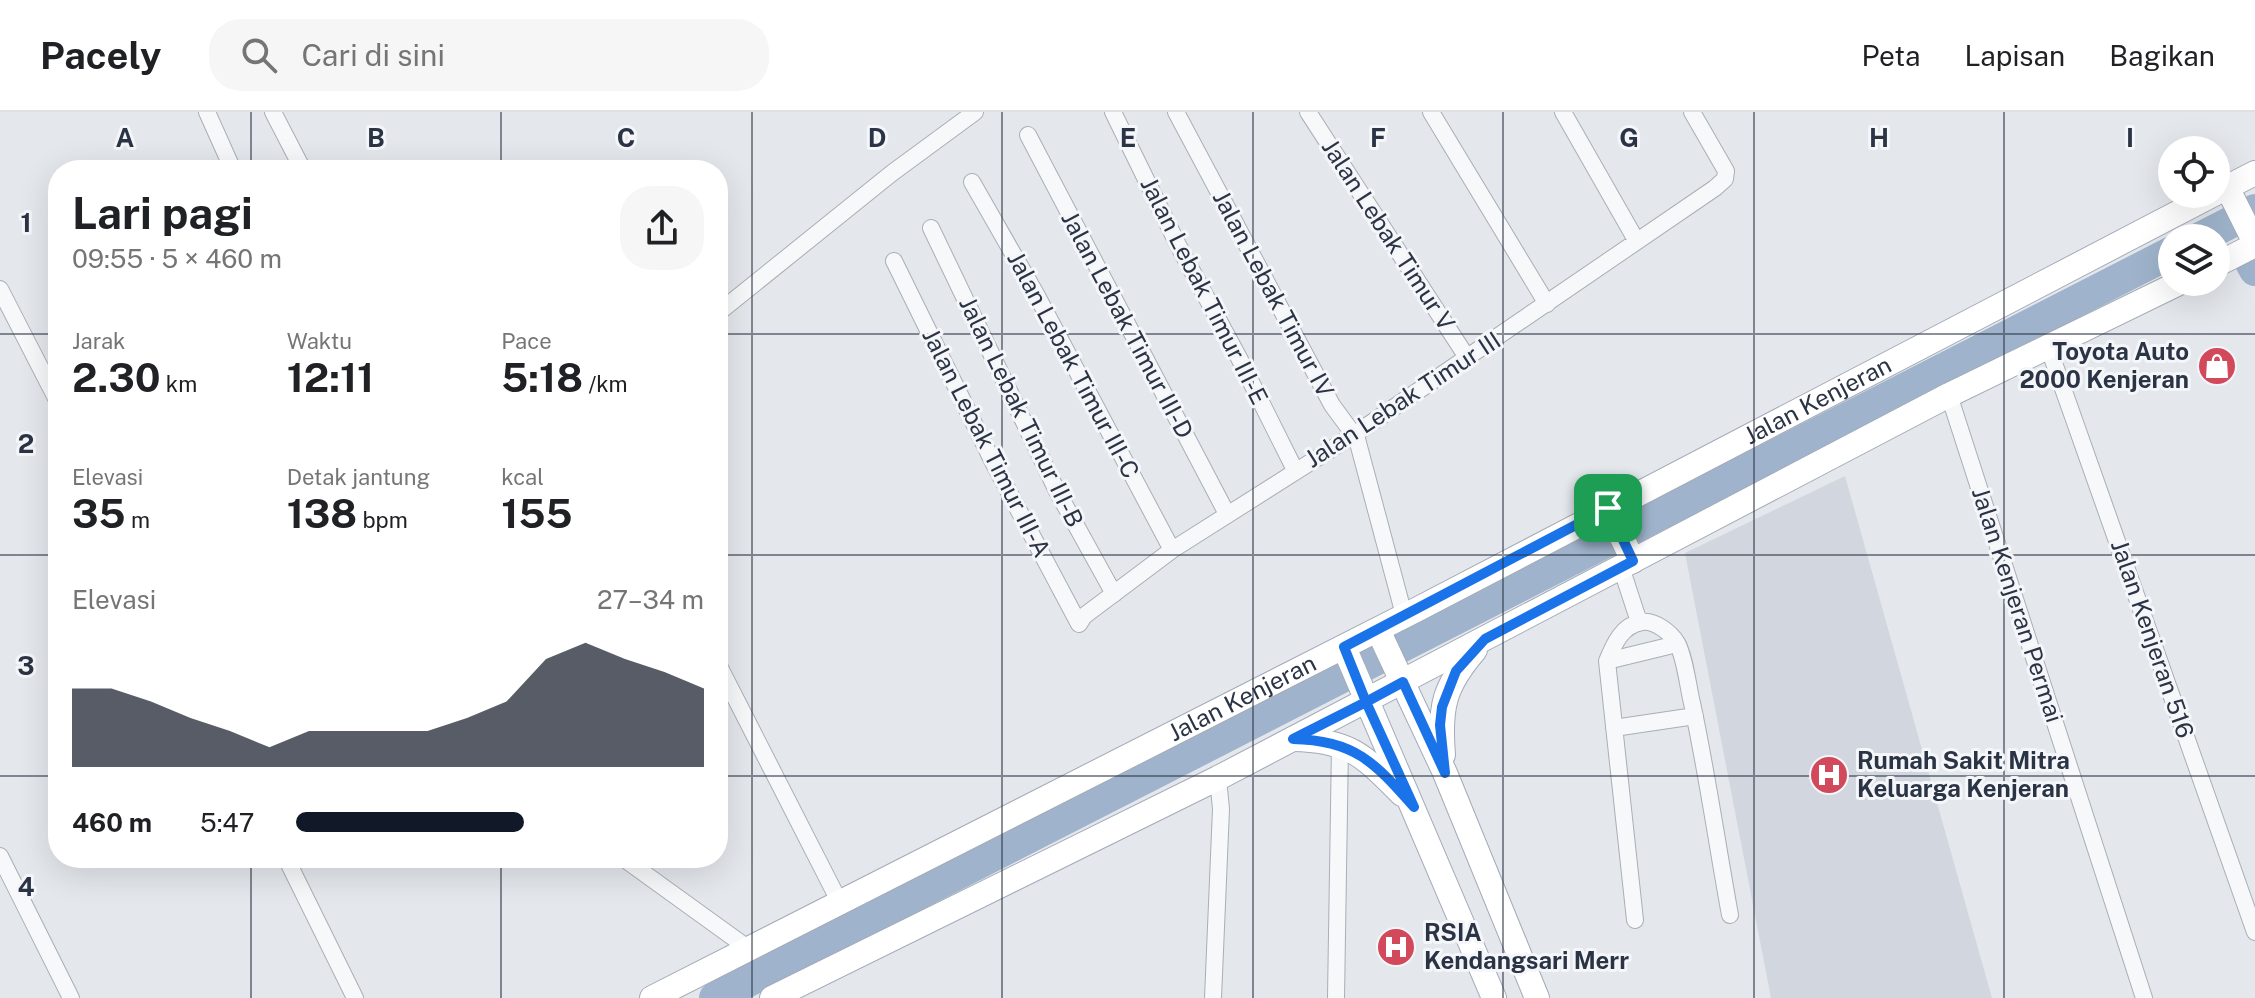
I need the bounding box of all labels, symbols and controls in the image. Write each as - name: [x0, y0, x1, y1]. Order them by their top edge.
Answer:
- search box: [209, 19, 769, 91]
- text: Pacely: [40, 33, 161, 78]
- icon: search: [237, 33, 281, 77]
- text: Cari di sini: [301, 37, 445, 73]
- text: Peta: [1861, 39, 1921, 72]
- text: Lapisan: [1965, 39, 2065, 72]
- text: Bagikan: [2109, 39, 2215, 72]
- text: A: [116, 122, 135, 153]
- text: B: [367, 122, 385, 153]
- text: C: [617, 122, 635, 153]
- text: D: [868, 122, 886, 153]
- text: E: [1120, 122, 1136, 153]
- text: F: [1370, 122, 1386, 153]
- text: G: [1619, 122, 1639, 153]
- text: H: [1869, 122, 1889, 153]
- text: I: [2126, 122, 2134, 153]
- street label: Jalan Lebak Timur V: [1317, 134, 1461, 335]
- map controls: [2158, 136, 2230, 296]
- button: locate: [2158, 136, 2230, 208]
- street label: Jalan Lebak Timur III-E: [1135, 172, 1274, 409]
- button: share: [620, 186, 704, 270]
- street label: Jalan Lebak Timur IV: [1208, 186, 1340, 402]
- text: Lari pagi: [72, 187, 253, 239]
- street label: Jalan Lebak Timur III-D: [1056, 206, 1200, 443]
- text: 1: [20, 207, 32, 238]
- button: layers: [2158, 224, 2230, 296]
- text: 09:55 · 5 × 460 m: [72, 243, 282, 274]
- street label: Jalan Lebak Timur III-C: [1002, 246, 1146, 483]
- street label: Jalan Lebak Timur III-B: [954, 292, 1090, 531]
- street label: Jalan Lebak Timur III-A: [917, 324, 1057, 561]
- street label: Jalan Lebak Timur III: [1300, 326, 1505, 473]
- text: Jarak: [72, 328, 125, 354]
- text: Waktu: [287, 328, 352, 354]
- text: Pace: [501, 328, 552, 354]
- place label: Toyota Auto 2000 Kenjeran: [2019, 337, 2189, 393]
- shop icon: Toyota Auto 2000 Kenjeran: [2196, 345, 2238, 387]
- street label: Jalan Kenjeran: [1739, 350, 1896, 450]
- text: 2.30: [72, 354, 160, 401]
- text: 12:11: [287, 354, 374, 401]
- text: 5:18: [501, 354, 583, 401]
- text: km: [160, 371, 197, 397]
- text: /km: [583, 371, 628, 397]
- text: 2: [18, 428, 34, 459]
- text: Elevasi: [72, 464, 143, 490]
- text: Detak jantung: [287, 464, 430, 490]
- text: kcal: [501, 464, 544, 490]
- pin: [1574, 474, 1642, 542]
- street label: Jalan Kenjeran Permai: [1967, 484, 2069, 726]
- icon: arrive: [1586, 486, 1630, 530]
- text: 35: [72, 490, 126, 537]
- text: 138: [287, 490, 357, 537]
- text: 155: [501, 490, 572, 537]
- text: m: [126, 507, 150, 533]
- text: bpm: [357, 507, 408, 533]
- street label: Jalan Kenjeran 516: [2106, 536, 2200, 741]
- text: Elevasi: [72, 584, 156, 615]
- text: 27–34 m: [597, 584, 704, 615]
- street label: Jalan Kenjeran: [1163, 648, 1320, 747]
- text: 3: [17, 650, 35, 681]
- place label: Rumah Sakit Mitra Keluarga Kenjeran: [1857, 746, 2070, 802]
- hospital icon: Rumah Sakit Mitra Keluarga Kenjeran: [1808, 754, 1850, 796]
- text: 460 m: [72, 807, 152, 838]
- text: 5:47: [200, 807, 254, 838]
- text: 4: [17, 871, 35, 902]
- place label: RSIA Kendangsari Merr: [1424, 918, 1629, 974]
- hospital icon: RSIA Kendangsari Merr: [1375, 926, 1417, 968]

